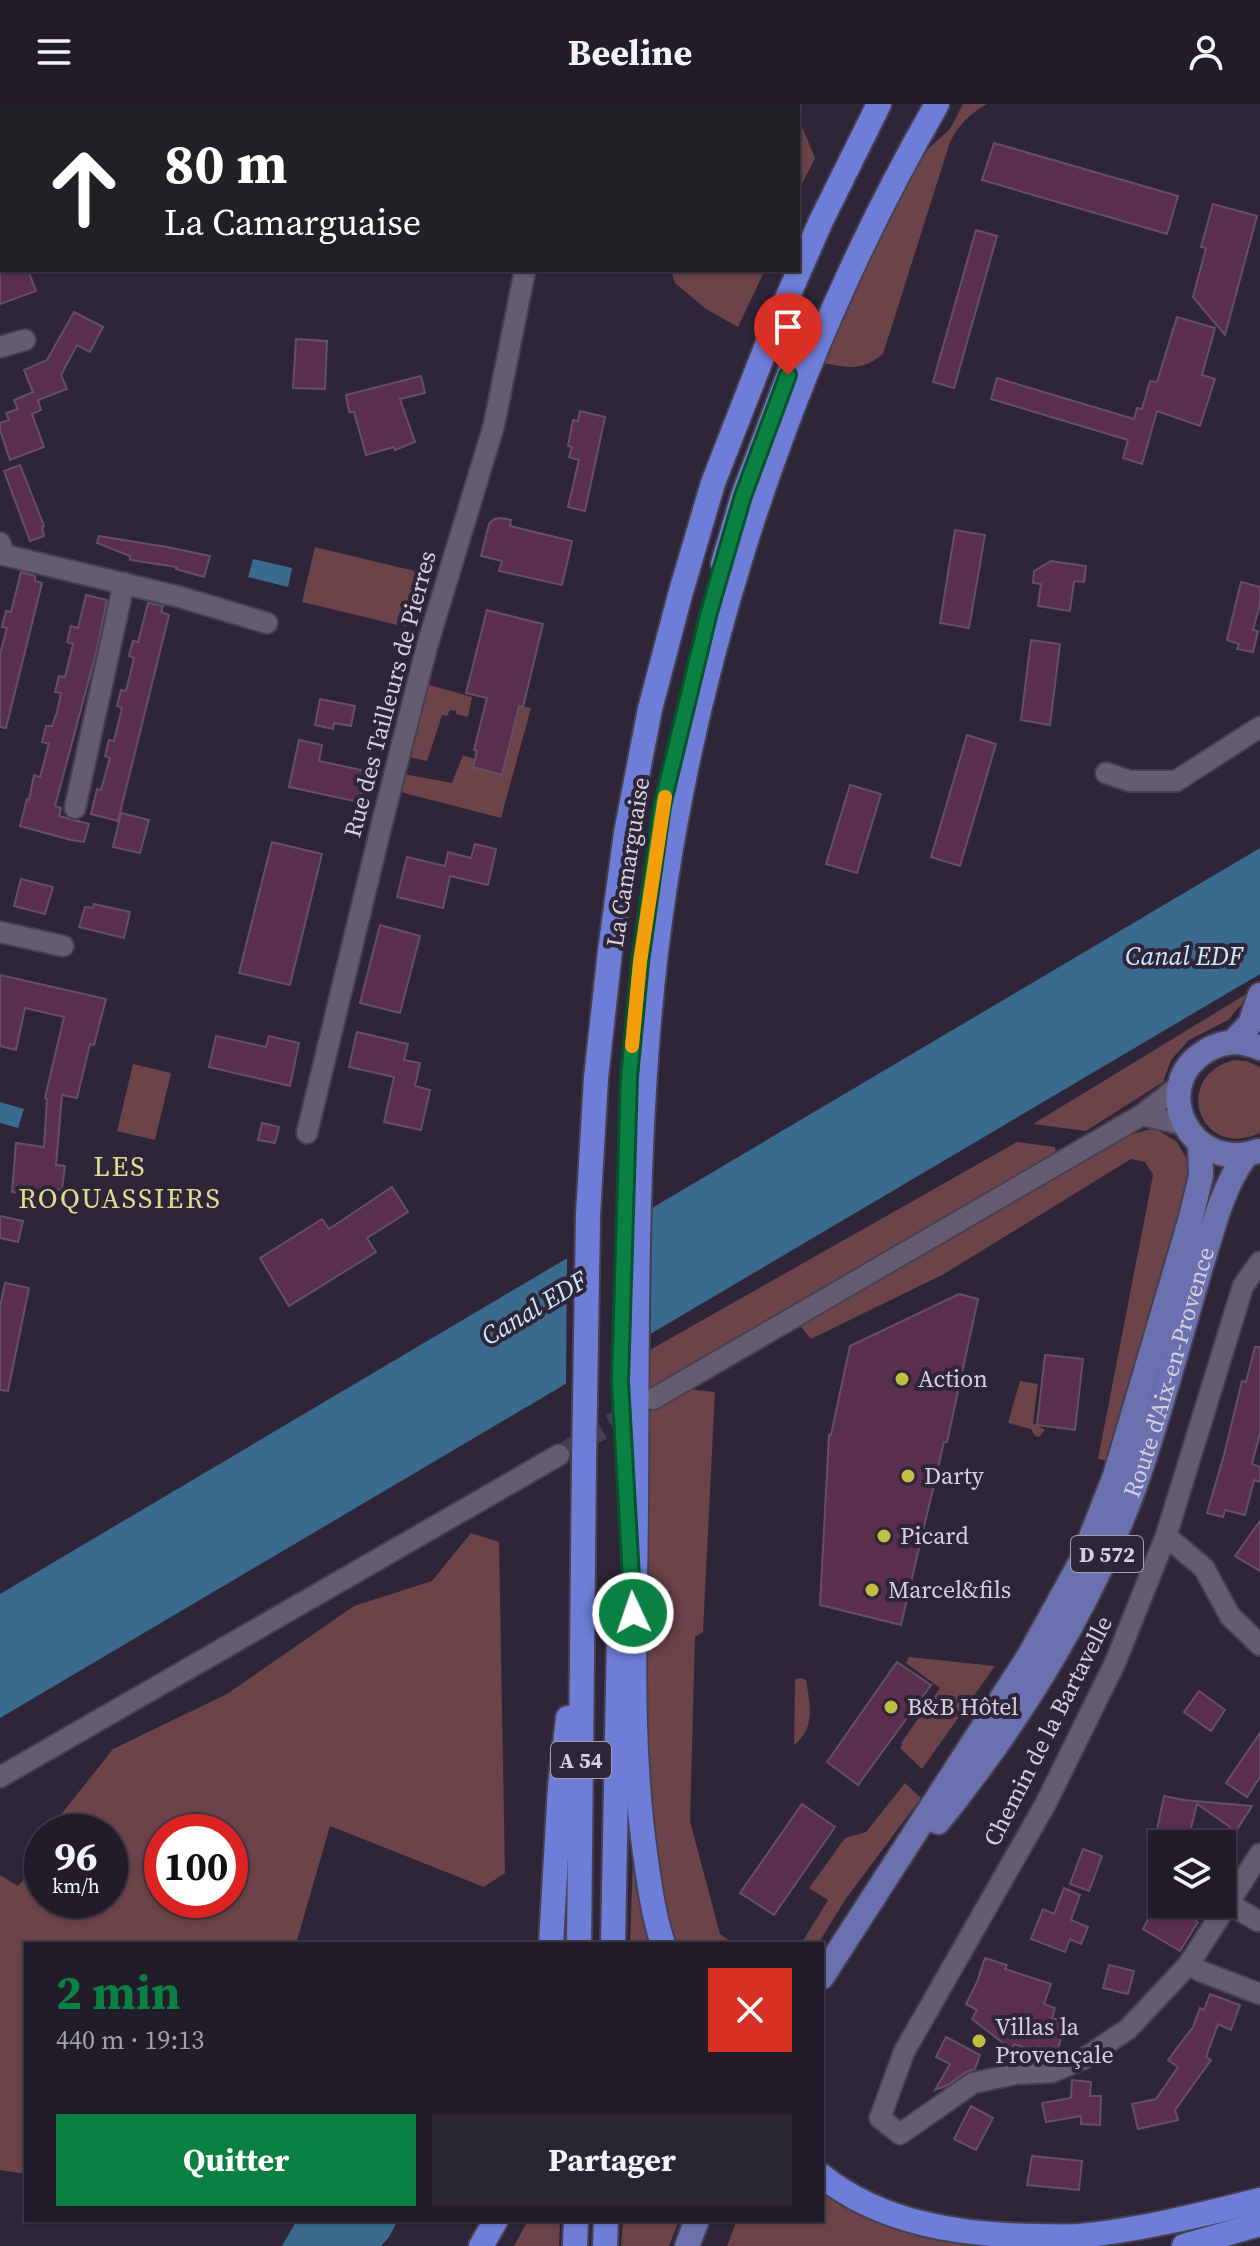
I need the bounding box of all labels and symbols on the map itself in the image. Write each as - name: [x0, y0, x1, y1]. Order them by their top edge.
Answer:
- pin: [754, 293, 822, 375]
- street label: Rue des Tailleurs de Pierres: [335, 547, 444, 841]
- street label: La Camarguaise: [598, 775, 657, 949]
- water label: Canal EDF: [1125, 938, 1244, 974]
- district label: LES ROQUASSIERS: [18, 1147, 222, 1217]
- street label: Route d'Aix-en-Provence: [1115, 1243, 1222, 1502]
- water label: Canal EDF: [474, 1261, 595, 1354]
- place label: Action: [918, 1362, 988, 1395]
- marker: Action: [893, 1370, 911, 1388]
- place label: Darty: [924, 1459, 985, 1492]
- marker: Darty: [899, 1467, 917, 1485]
- place label: Picard: [900, 1519, 969, 1552]
- marker: Picard: [875, 1527, 893, 1545]
- road number: D 572: [1071, 1536, 1143, 1572]
- position arrow: [591, 1571, 675, 1655]
- place label: Marcel&fils: [888, 1573, 1011, 1606]
- marker: Marcel&fils: [863, 1581, 881, 1599]
- street label: Chemin de la Bartavelle: [975, 1610, 1120, 1852]
- place label: B&B Hôtel: [907, 1690, 1018, 1723]
- marker: B&B Hôtel: [882, 1698, 900, 1716]
- road number: A 54: [551, 1742, 611, 1778]
- speed limit sign: 100: [144, 1814, 248, 1918]
- place label: Villas la Provençale: [995, 2010, 1114, 2071]
- marker: Villas la Provençale: [970, 2032, 988, 2050]

